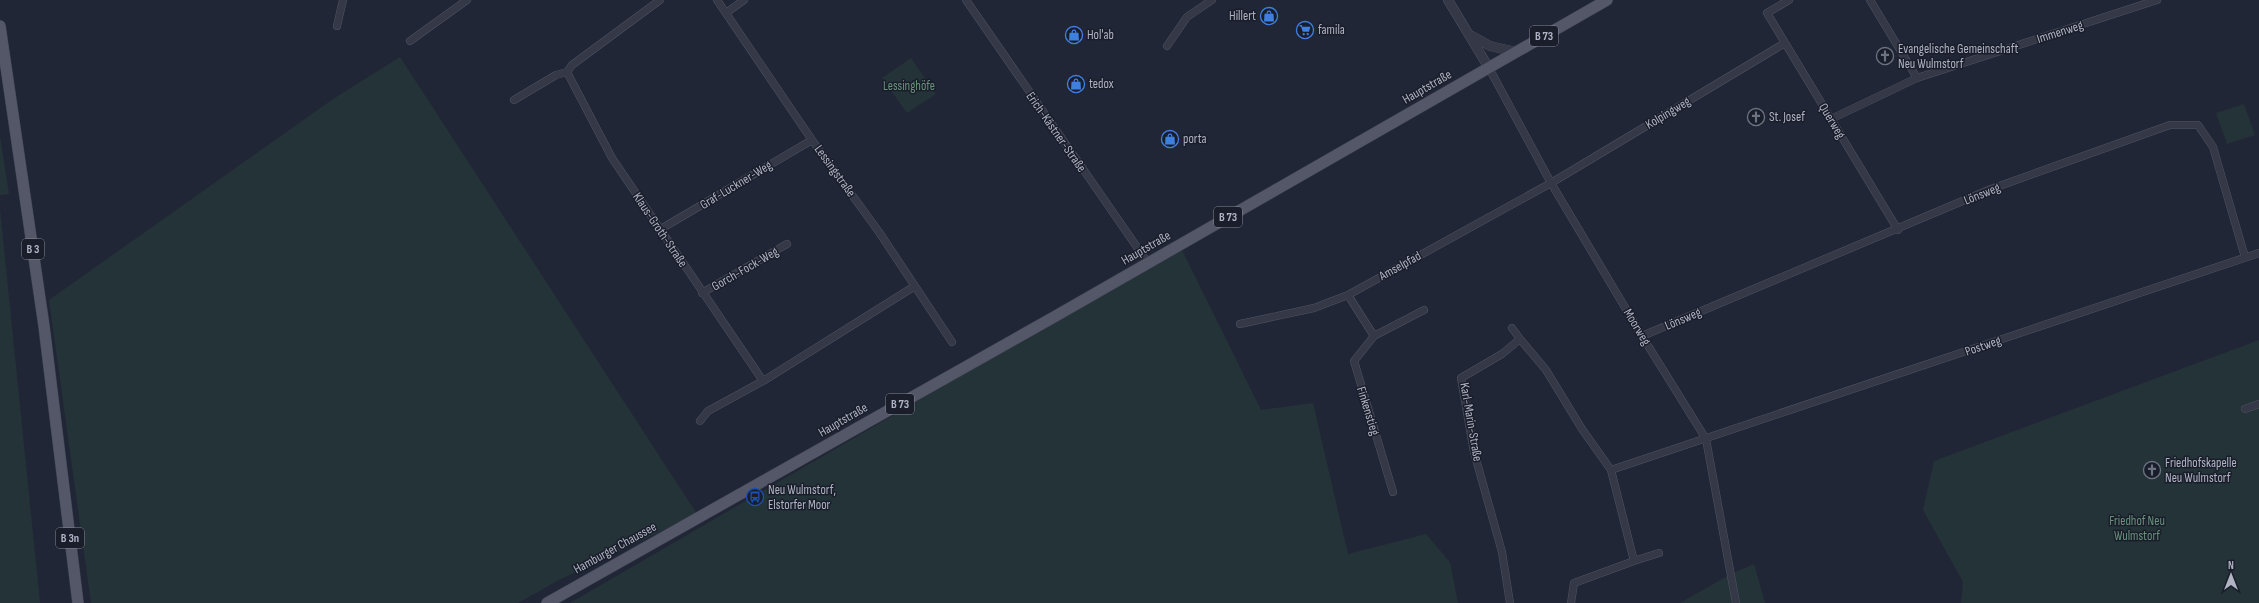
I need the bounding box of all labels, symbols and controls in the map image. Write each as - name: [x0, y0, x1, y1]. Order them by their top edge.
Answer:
- shop icon: Hillert: [1259, 6, 1279, 26]
- place label: Hillert: [1229, 8, 1256, 24]
- street label: Immenweg: [2035, 17, 2085, 47]
- supermarket icon: famila: [1295, 20, 1315, 40]
- place label: famila: [1318, 22, 1345, 38]
- shop icon: Hol'ab: [1064, 25, 1084, 45]
- road number: B 73: [1530, 26, 1558, 46]
- place label: Hol'ab: [1087, 27, 1114, 43]
- place label: Evangelische Gemeinschaft Neu Wulmstorf: [1898, 41, 2018, 72]
- church icon: Evangelische Gemeinschaft Neu Wulmstorf: [1875, 46, 1895, 66]
- street label: Hauptstraße: [1400, 67, 1454, 107]
- shop icon: tedox: [1066, 74, 1086, 94]
- place label: tedox: [1089, 76, 1114, 92]
- park label: Lessinghöfe: [883, 78, 935, 94]
- street label: Erich-Kästner-Straße: [1022, 89, 1090, 175]
- street label: Kolpingweg: [1643, 93, 1693, 133]
- street label: Querweg: [1815, 100, 1849, 142]
- church icon: St. Josef: [1746, 107, 1766, 127]
- place label: St. Josef: [1769, 109, 1805, 125]
- shop icon: porta: [1160, 129, 1180, 149]
- place label: porta: [1183, 131, 1207, 147]
- street label: Lessingstraße: [811, 142, 859, 200]
- street label: Graf-Luckner-Weg: [697, 157, 775, 213]
- street label: Lönsweg: [1961, 179, 2003, 209]
- street label: Klaus-Groth-Straße: [629, 190, 691, 270]
- road number: B 73: [1214, 207, 1242, 227]
- street label: Hauptstraße: [1119, 228, 1173, 268]
- road number: B 3: [22, 239, 44, 259]
- street label: Gorch-Fock-Weg: [709, 243, 781, 295]
- street label: Amselpfad: [1375, 248, 1424, 285]
- street label: Lönsweg: [1662, 304, 1704, 334]
- street label: Moorweg: [1620, 306, 1654, 348]
- street label: Postweg: [1963, 332, 2003, 360]
- street label: Karl-Marin-Straße: [1456, 381, 1486, 463]
- street label: Finkenstieg: [1353, 385, 1383, 437]
- road number: B 73: [886, 394, 914, 414]
- street label: Hauptstraße: [816, 400, 870, 440]
- place label: Friedhofskapelle Neu Wulmstorf: [2165, 455, 2237, 486]
- church icon: Friedhofskapelle Neu Wulmstorf: [2142, 460, 2162, 480]
- place label: Neu Wulmstorf, Elstorfer Moor: [768, 482, 836, 513]
- bus stop icon: Neu Wulmstorf, Elstorfer Moor: [745, 487, 765, 507]
- park label: Friedhof Neu Wulmstorf: [2109, 513, 2165, 544]
- street label: Hamburger Chaussee: [571, 519, 659, 577]
- road number: B 3n: [56, 528, 84, 548]
- north arrow: [2211, 555, 2251, 595]
- text: N: [2228, 559, 2234, 572]

